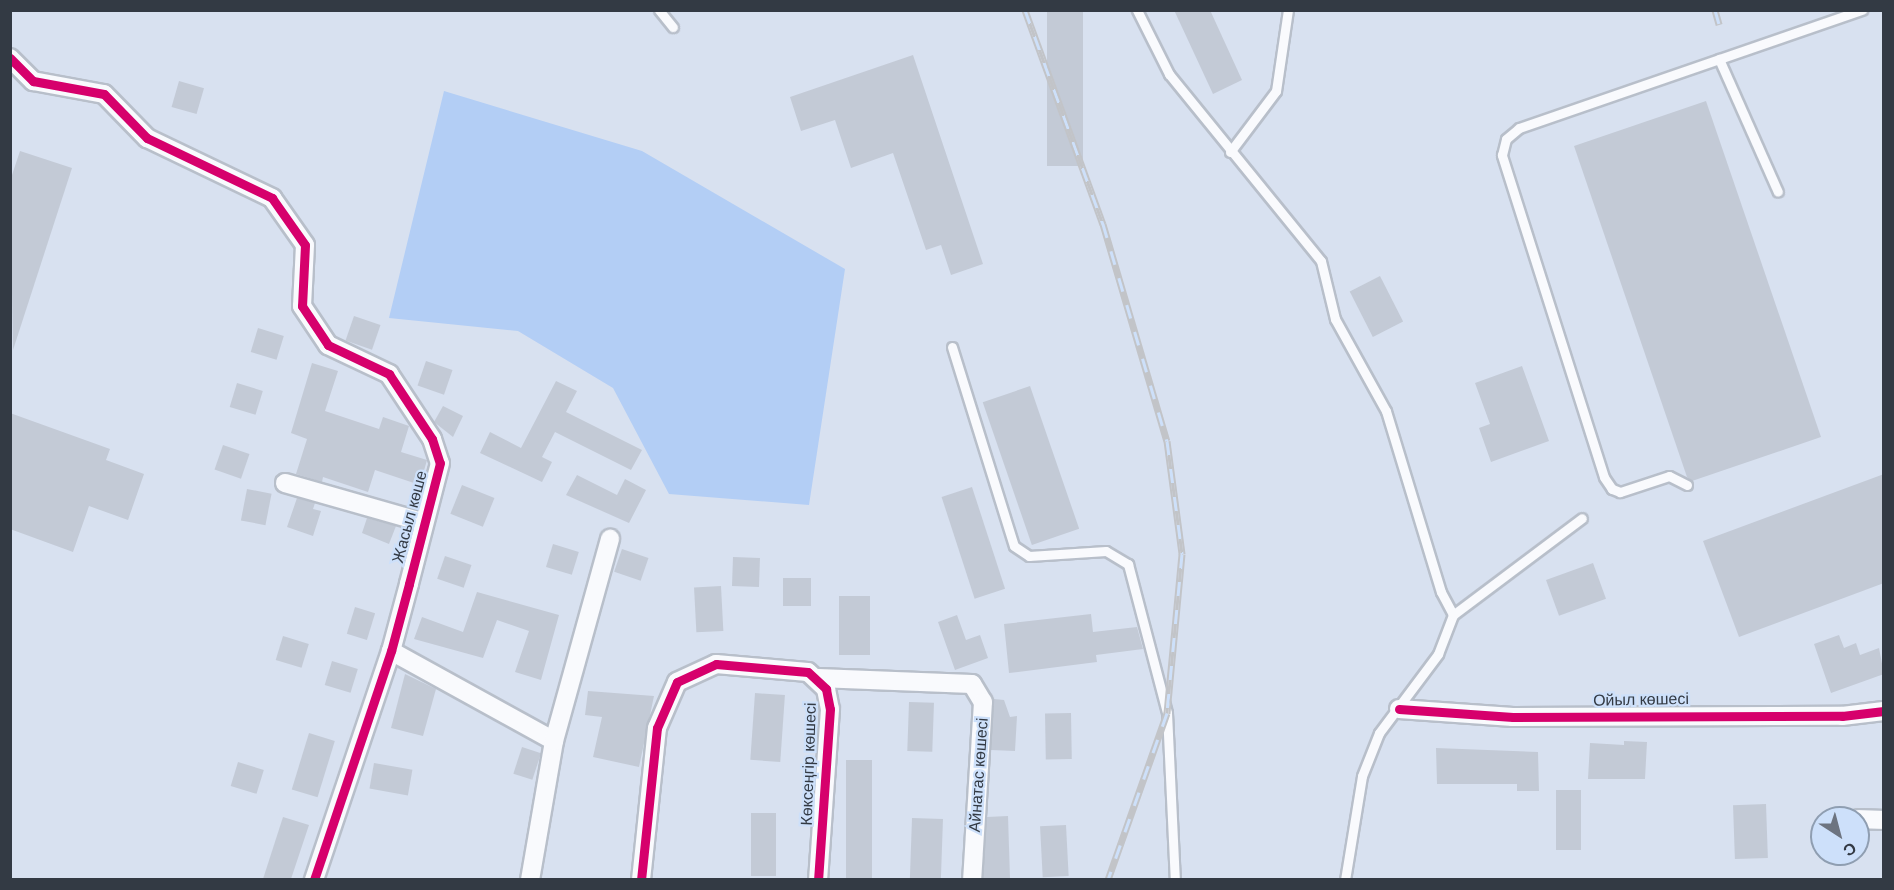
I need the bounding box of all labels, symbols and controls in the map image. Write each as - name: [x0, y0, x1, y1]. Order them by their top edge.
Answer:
- street label: Жасыл көше: [388, 469, 432, 565]
- street label: Ойыл көшесі: [1593, 690, 1689, 710]
- street label: Көксеңгір көшесі: [797, 702, 821, 826]
- street label: Айнатас көшесі: [965, 717, 993, 833]
- north arrow: [1810, 806, 1870, 866]
- text: С: [1840, 839, 1859, 860]

